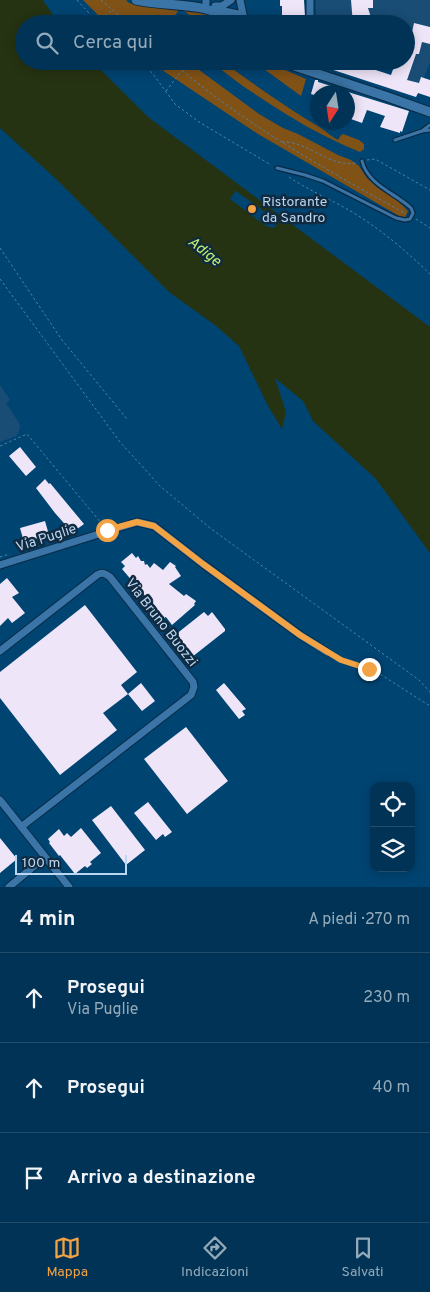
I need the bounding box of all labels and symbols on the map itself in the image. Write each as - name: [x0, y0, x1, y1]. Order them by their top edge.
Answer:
- north arrow: [310, 85, 355, 130]
- place label: Ristorante da Sandro: [262, 194, 327, 227]
- marker: Ristorante da Sandro: [246, 203, 258, 215]
- water label: Adige: [184, 233, 225, 271]
- route start: [96, 519, 119, 542]
- street label: Via Puglie: [14, 521, 79, 556]
- street label: Via Bruno Buozzi: [121, 575, 201, 670]
- route end: [358, 658, 381, 681]
- scale bar: [15, 852, 128, 875]

